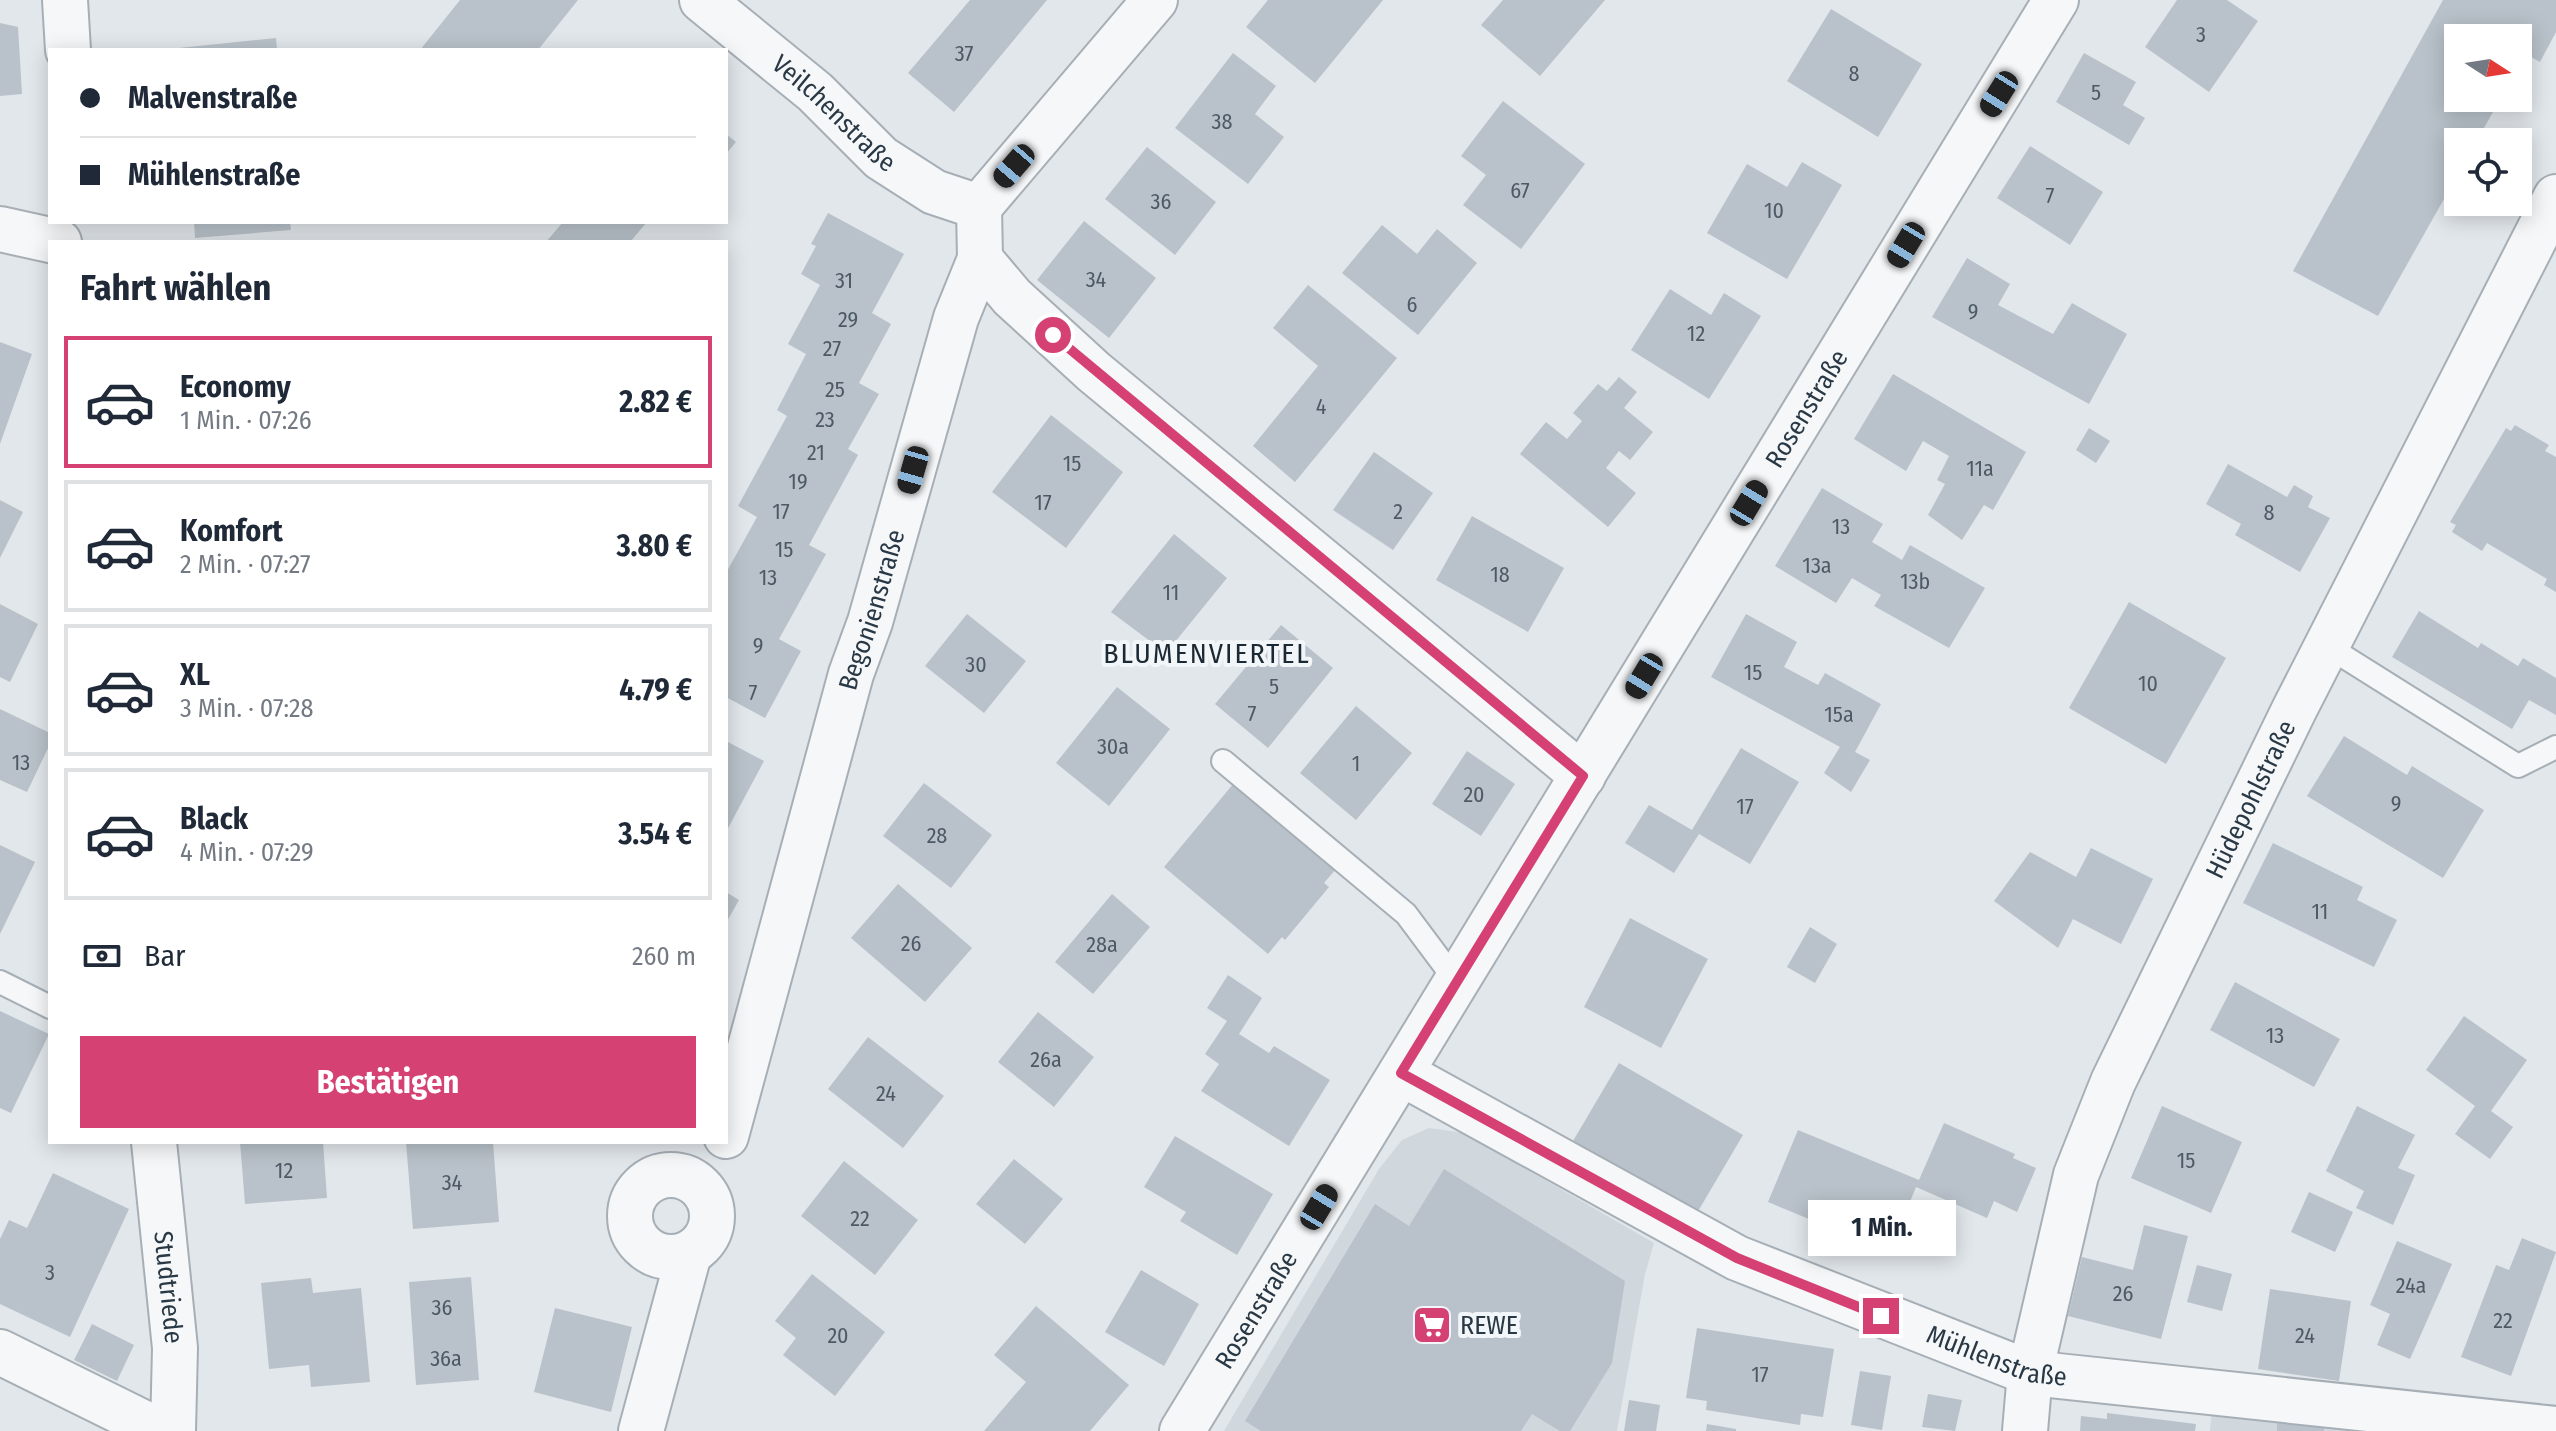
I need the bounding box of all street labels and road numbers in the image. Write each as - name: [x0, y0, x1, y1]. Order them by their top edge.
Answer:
- street label: Veilchenstraße: [766, 48, 901, 178]
- street label: Rosenstraße: [1759, 344, 1854, 473]
- street label: Begonienstraße: [832, 526, 911, 694]
- street label: Hüdepohlstraße: [2199, 715, 2302, 883]
- street label: Studtriede: [148, 1230, 190, 1345]
- street label: Rosenstraße: [1208, 1245, 1304, 1374]
- street label: Mühlenstraße: [1922, 1319, 2068, 1392]

